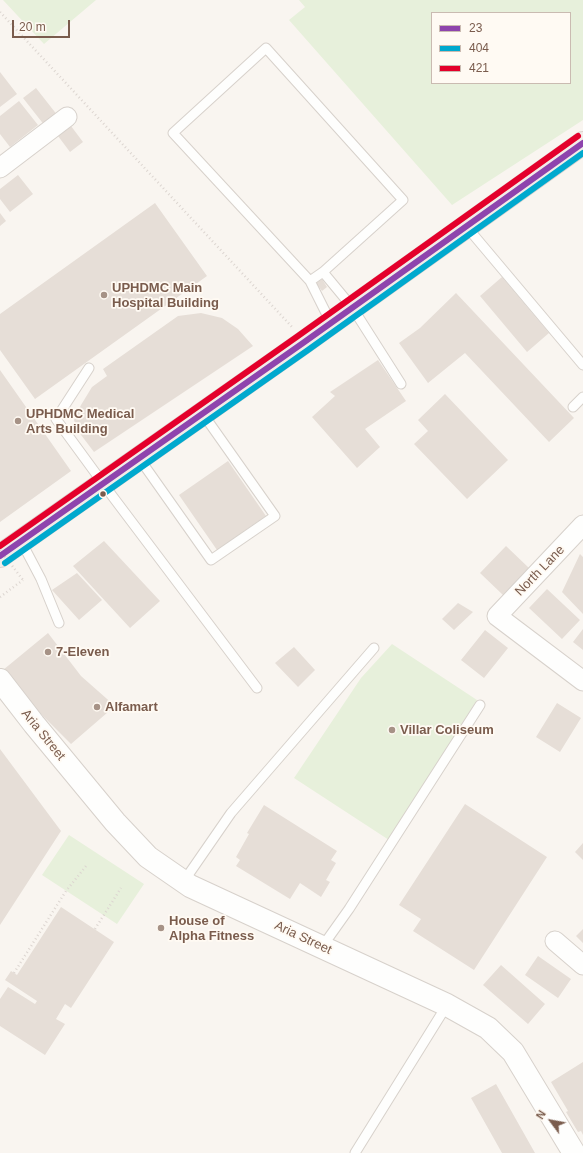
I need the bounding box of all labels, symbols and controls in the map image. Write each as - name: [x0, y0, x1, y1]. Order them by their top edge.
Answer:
- scale bar: [14, 12, 72, 38]
- legend: [431, 12, 571, 84]
- text: 20 m: [19, 20, 46, 34]
- text: 23: [469, 21, 482, 35]
- text: 404: [469, 41, 489, 55]
- text: 421: [469, 61, 489, 75]
- place label: UPHDMC Main Hospital Building: [112, 280, 219, 311]
- marker: UPHDMC Main Hospital Building: [99, 290, 109, 300]
- place label: UPHDMC Medical Arts Building: [26, 406, 134, 437]
- marker: UPHDMC Medical Arts Building: [13, 416, 23, 426]
- unlabelled marker: [98, 489, 108, 499]
- street label: North Lane: [512, 542, 568, 600]
- place label: 7-Eleven: [56, 644, 109, 660]
- marker: 7-Eleven: [43, 647, 53, 657]
- place label: Alfamart: [105, 699, 158, 715]
- marker: Alfamart: [92, 702, 102, 712]
- street label: Aria Street: [18, 706, 68, 764]
- place label: Villar Coliseum: [400, 722, 494, 738]
- marker: Villar Coliseum: [387, 725, 397, 735]
- place label: House of Alpha Fitness: [169, 913, 254, 944]
- street label: Aria Street: [272, 918, 334, 958]
- marker: House of Alpha Fitness: [156, 923, 166, 933]
- north arrow: [531, 1101, 571, 1141]
- text: N: [534, 1108, 548, 1121]

